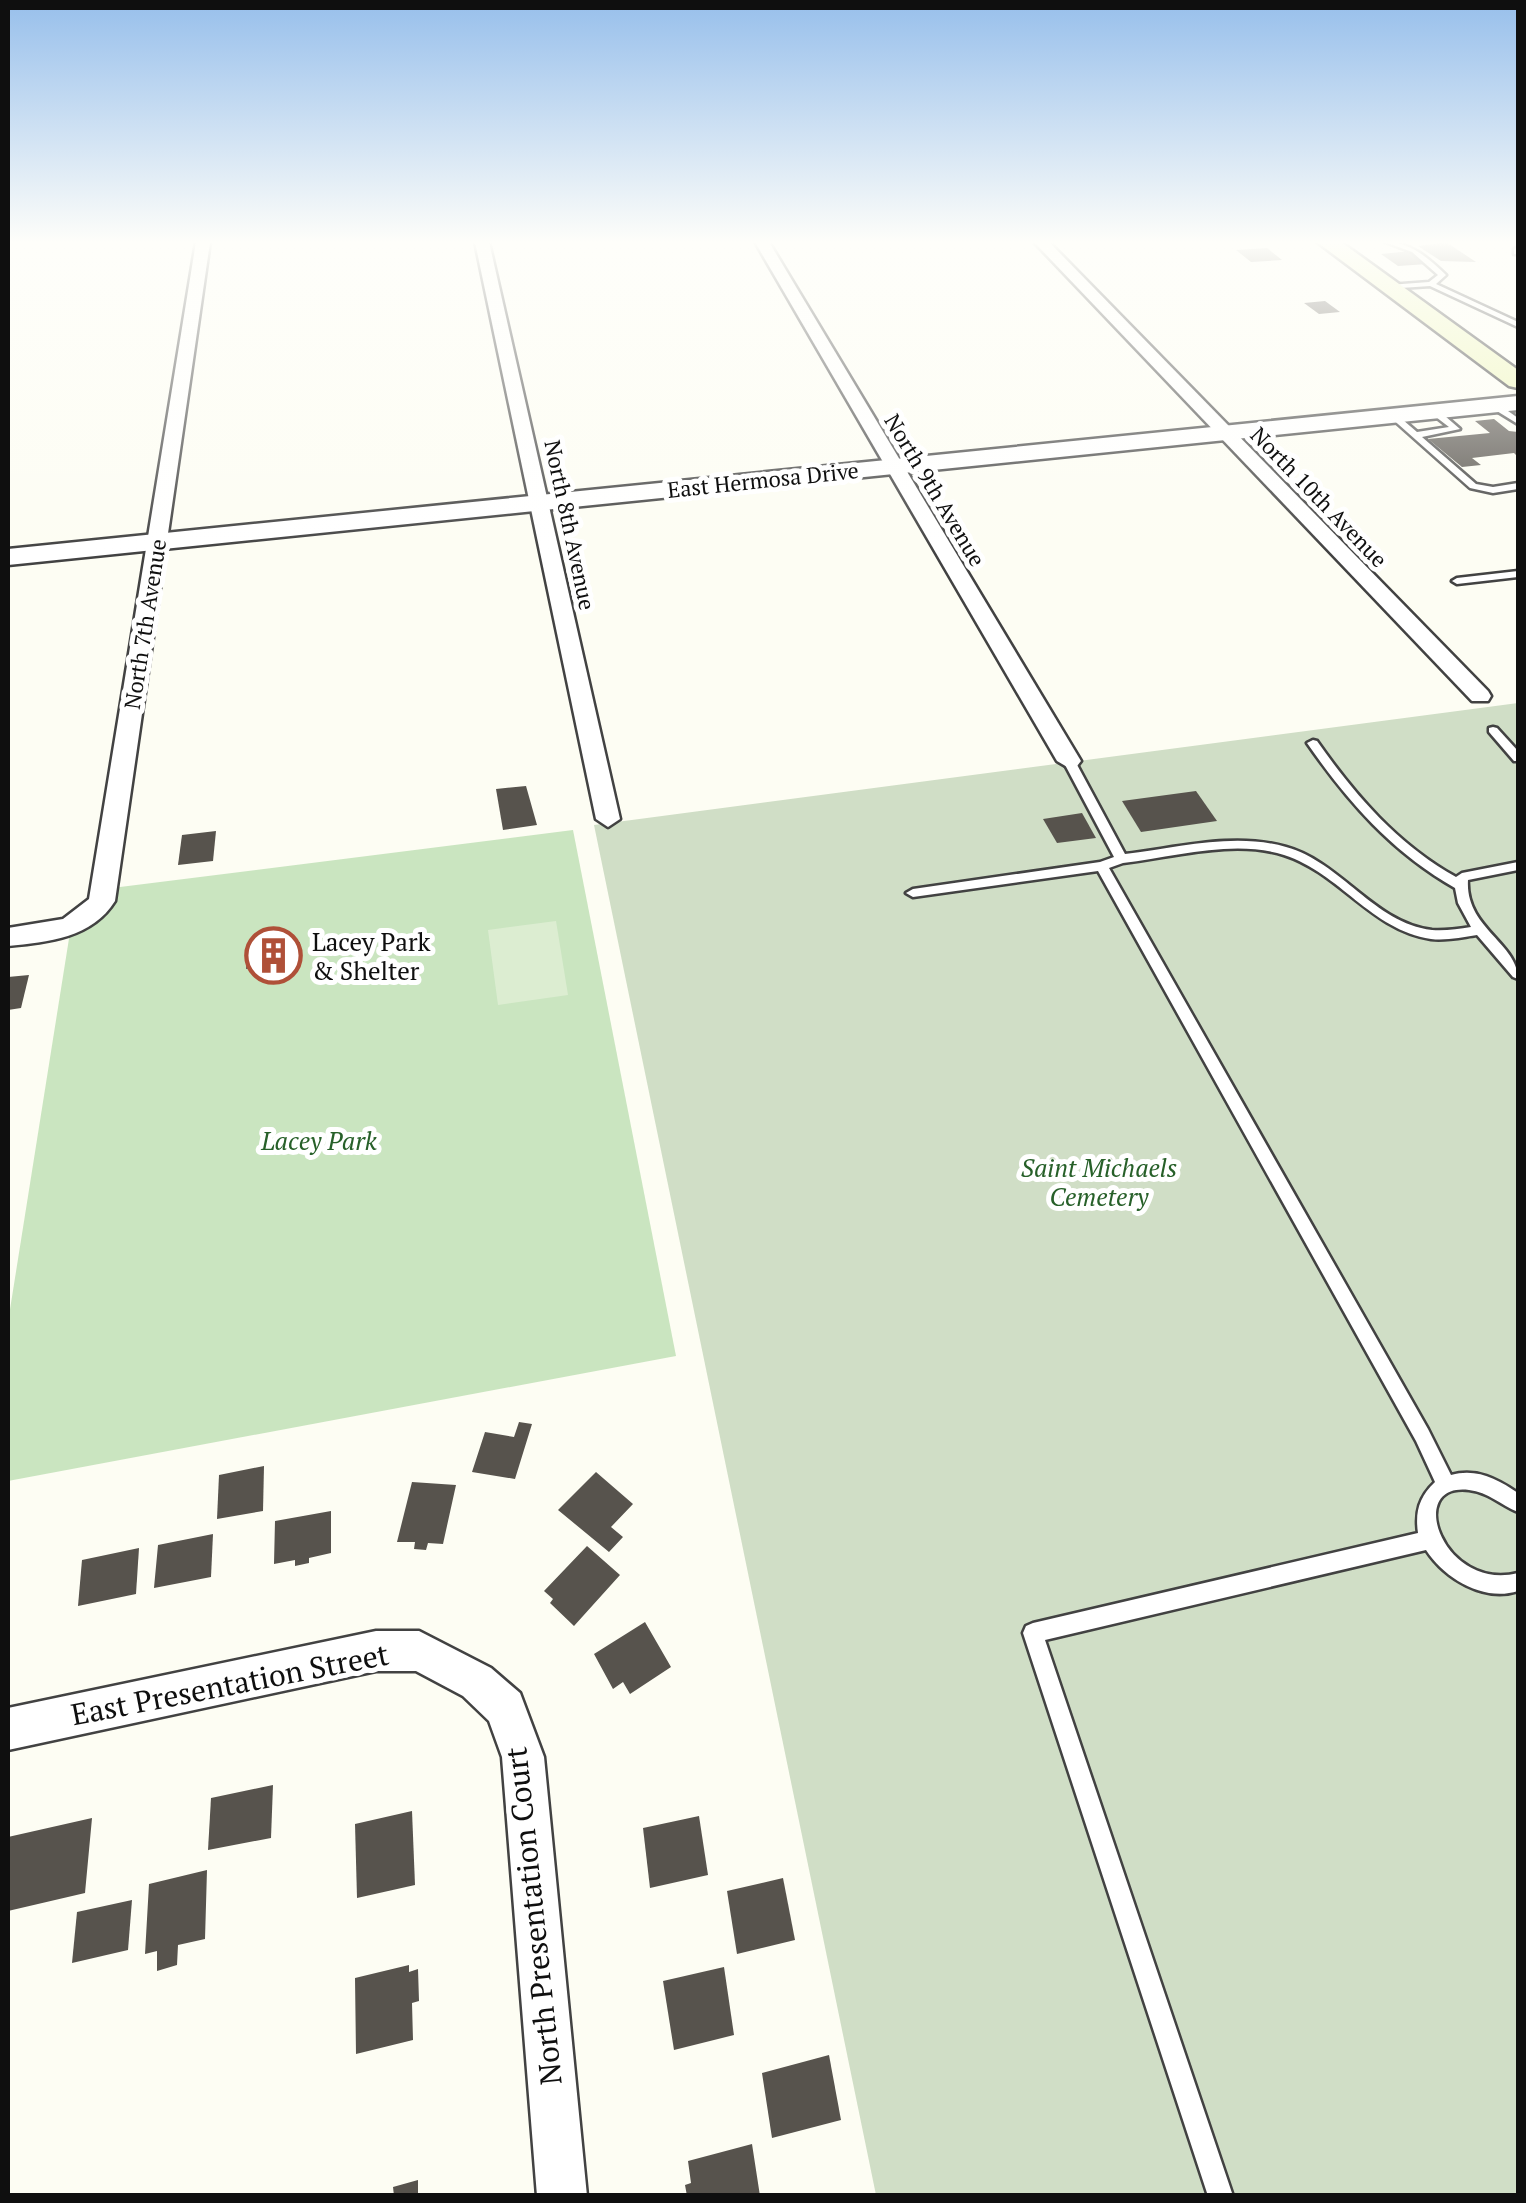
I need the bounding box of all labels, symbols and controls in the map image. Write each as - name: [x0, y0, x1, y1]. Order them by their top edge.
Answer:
- street label: North 9th Avenue: [878, 408, 992, 571]
- street label: North 10th Avenue: [1245, 420, 1394, 573]
- street label: North 8th Avenue: [538, 437, 603, 612]
- street label: East Hermosa Drive: [666, 455, 860, 504]
- street label: North 7th Avenue: [117, 537, 172, 711]
- place label: Lacey Park & Shelter: [312, 925, 430, 987]
- building icon: Lacey Park & Shelter: [243, 926, 303, 986]
- park label: Lacey Park: [260, 1124, 378, 1157]
- park label: Saint Michaels Cemetery: [1021, 1151, 1177, 1213]
- street label: East Presentation Street: [68, 1634, 392, 1734]
- street label: North Presentation Court: [495, 1745, 571, 2087]

